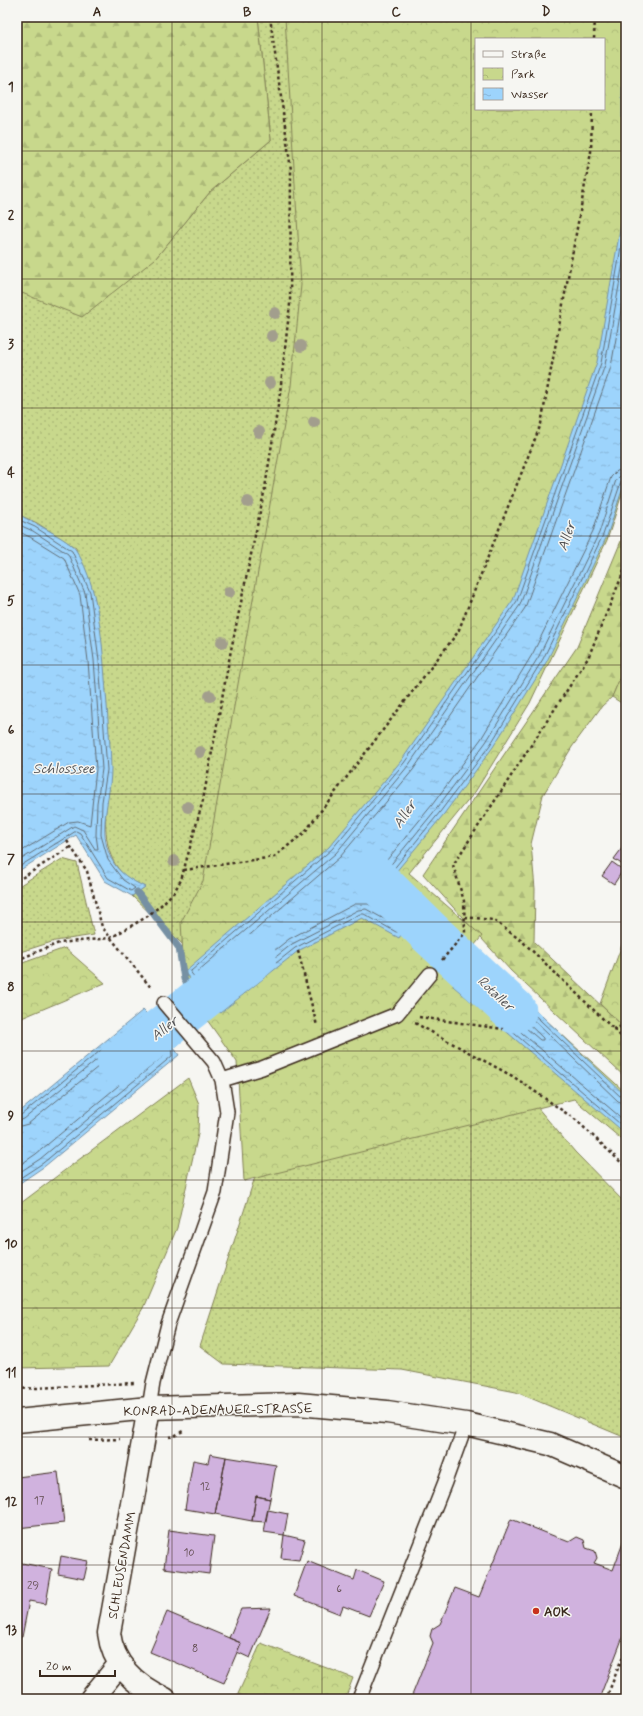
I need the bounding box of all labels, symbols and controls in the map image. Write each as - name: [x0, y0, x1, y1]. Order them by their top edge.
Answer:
- text: A: [93, 4, 101, 21]
- text: B: [243, 4, 252, 21]
- text: C: [391, 4, 401, 21]
- text: D: [542, 4, 551, 21]
- legend: [475, 38, 605, 110]
- text: Straße: [511, 47, 546, 63]
- text: Park: [511, 67, 535, 83]
- text: 1: [8, 79, 14, 96]
- text: Wasser: [511, 87, 549, 103]
- text: 2: [8, 207, 15, 224]
- text: 3: [8, 336, 14, 353]
- text: 4: [7, 465, 15, 482]
- water label: Aller: [554, 517, 581, 553]
- text: 5: [7, 593, 15, 610]
- text: 6: [8, 722, 15, 739]
- water label: Schlosssee: [33, 760, 95, 778]
- water label: Aller: [389, 795, 422, 832]
- text: 7: [7, 851, 15, 868]
- water label: Rotaller: [473, 972, 519, 1017]
- text: 8: [7, 979, 15, 996]
- water label: Aller: [148, 1011, 184, 1045]
- text: 9: [8, 1108, 15, 1125]
- text: 10: [4, 1236, 18, 1253]
- text: 11: [5, 1365, 17, 1382]
- street label: KONRAD-ADENAUER-STRASSE: [123, 1400, 313, 1421]
- house number: 12: [200, 1480, 211, 1494]
- text: 12: [5, 1494, 17, 1511]
- house number: 17: [34, 1494, 45, 1508]
- street label: SCHLEUSENDAMM: [105, 1510, 140, 1621]
- house number: 10: [183, 1546, 195, 1560]
- house number: 29: [27, 1579, 39, 1593]
- house number: 6: [336, 1582, 342, 1596]
- place label: AOK: [544, 1604, 571, 1621]
- marker: AOK: [531, 1606, 541, 1616]
- text: 13: [5, 1622, 17, 1639]
- house number: 8: [192, 1642, 198, 1656]
- scale bar: [40, 1652, 115, 1678]
- text: 20 m: [46, 1659, 72, 1675]

